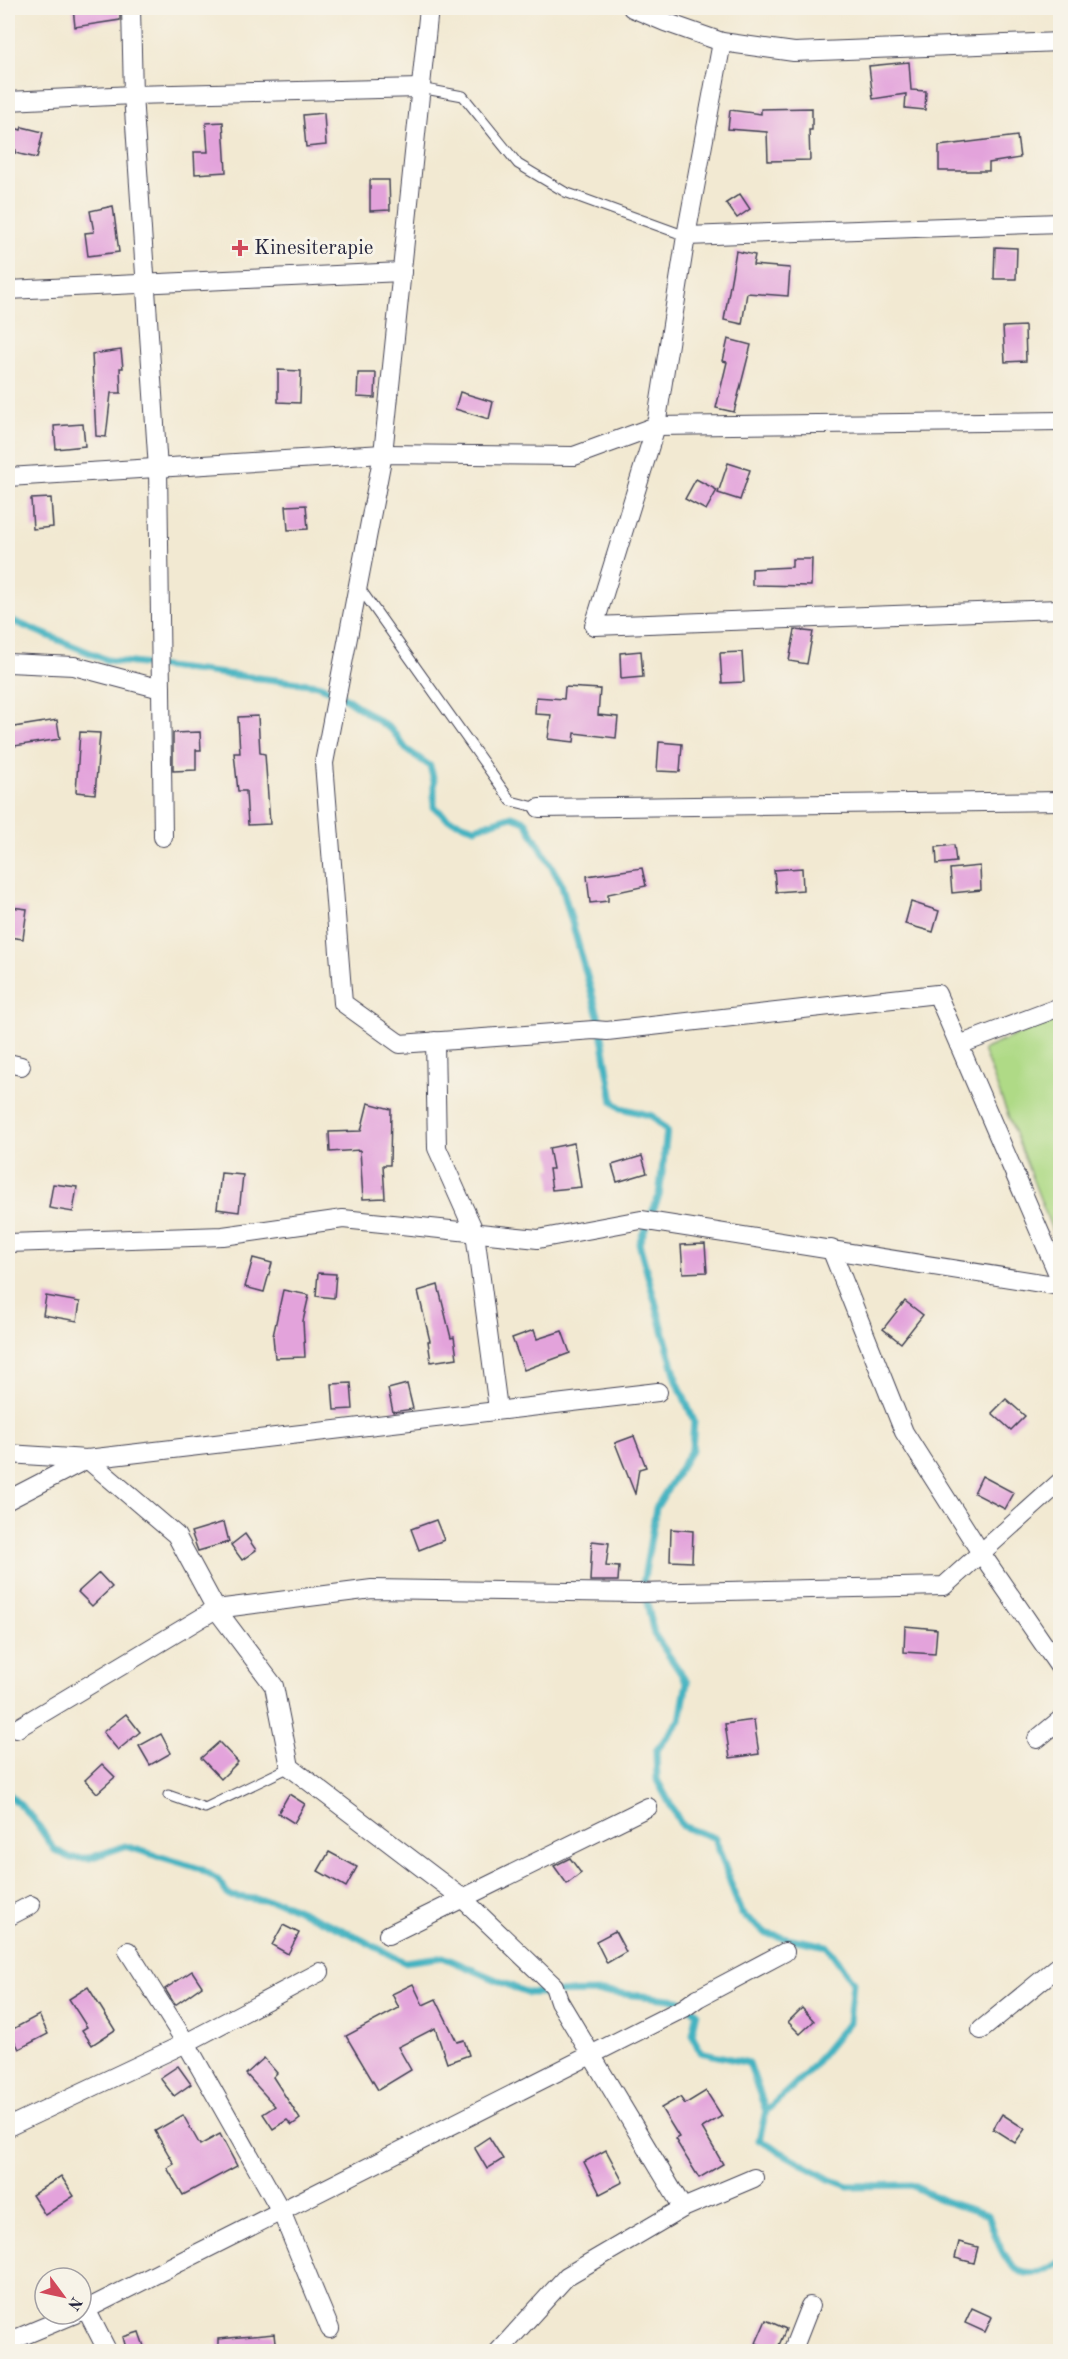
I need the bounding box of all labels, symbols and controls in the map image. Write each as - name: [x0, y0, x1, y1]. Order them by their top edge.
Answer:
- place label: Kinesiterapie: [254, 238, 374, 259]
- marker: Kinesiterapie: [231, 239, 249, 257]
- north arrow: [33, 2266, 93, 2326]
- text: N: [63, 2294, 84, 2313]

